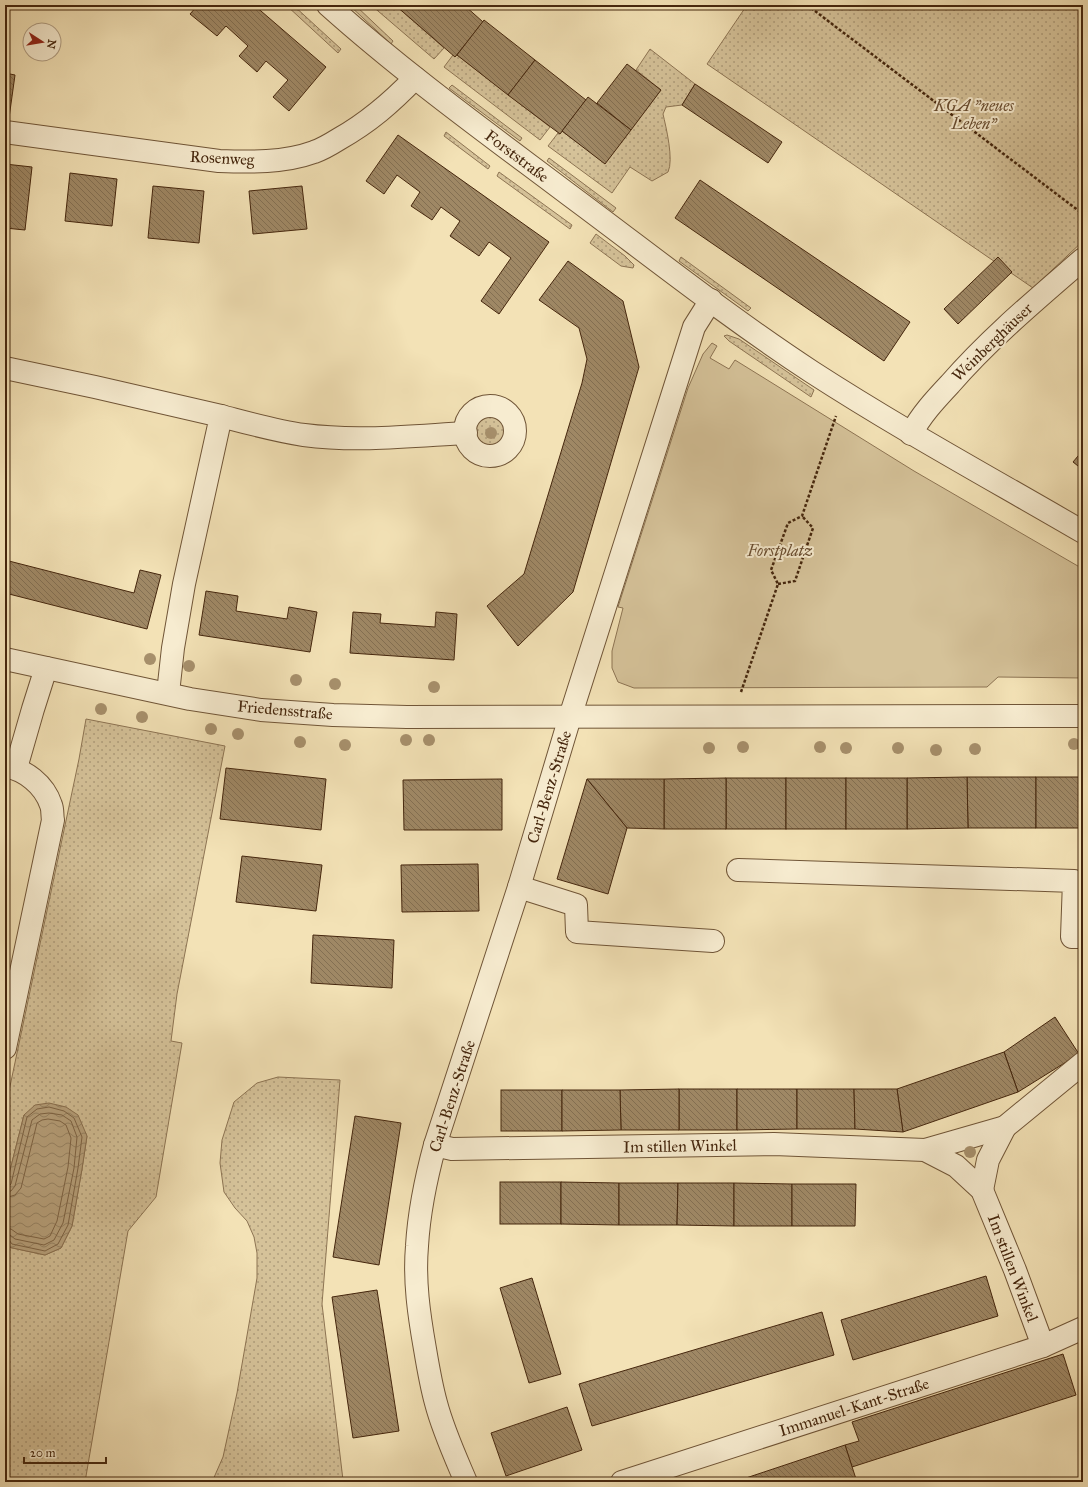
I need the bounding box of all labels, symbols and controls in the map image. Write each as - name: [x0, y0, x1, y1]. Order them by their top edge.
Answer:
- north arrow: [22, 22, 62, 62]
- text: N: [44, 38, 59, 51]
- park label: KGA "neues Leben": [933, 96, 1014, 133]
- street label: Forststraße: [481, 126, 553, 186]
- street label: Rosenweg: [189, 147, 255, 170]
- street label: Weinberghäuser: [948, 299, 1037, 386]
- park label: Forstplatz: [746, 541, 813, 561]
- street label: Friedensstraße: [237, 696, 334, 724]
- street label: Carl-Benz-Straße: [523, 728, 575, 846]
- street label: Carl-Benz-Straße: [425, 1037, 479, 1155]
- street label: Im stillen Winkel: [623, 1135, 738, 1156]
- street label: Im stillen Winkel: [984, 1212, 1042, 1325]
- street label: Immanuel-Kant-Straße: [777, 1374, 932, 1440]
- scale bar: [24, 1439, 106, 1465]
- text: 20 m: [30, 1446, 56, 1460]

